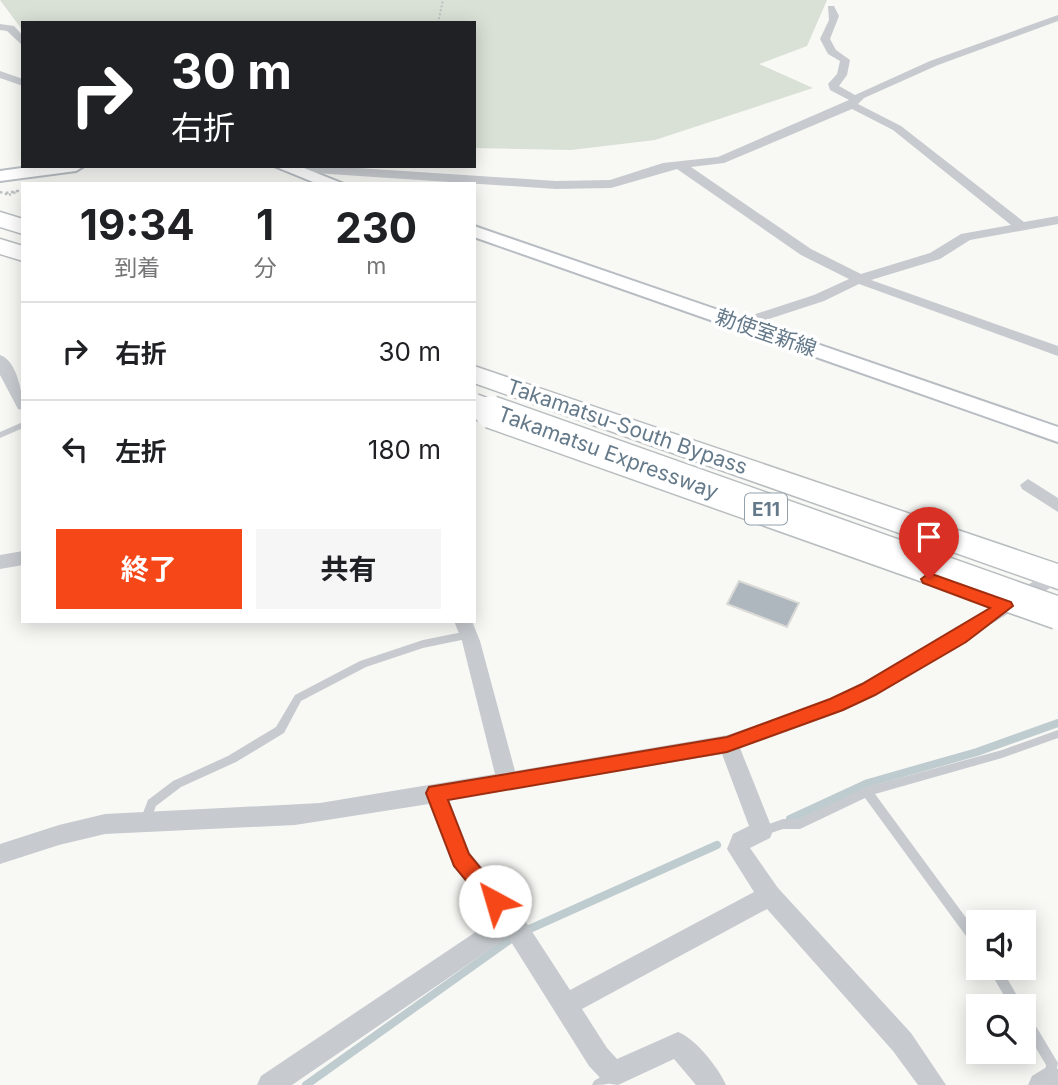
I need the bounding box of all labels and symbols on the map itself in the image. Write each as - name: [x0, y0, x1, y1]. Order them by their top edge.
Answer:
- street label: 勅使室新線: [712, 304, 820, 361]
- street label: Takamatsu-South Bypass: [504, 374, 751, 479]
- street label: Takamatsu Expressway: [495, 401, 722, 504]
- road number: E11: [745, 494, 787, 524]
- pin: [899, 507, 959, 579]
- position arrow: [458, 864, 532, 938]

